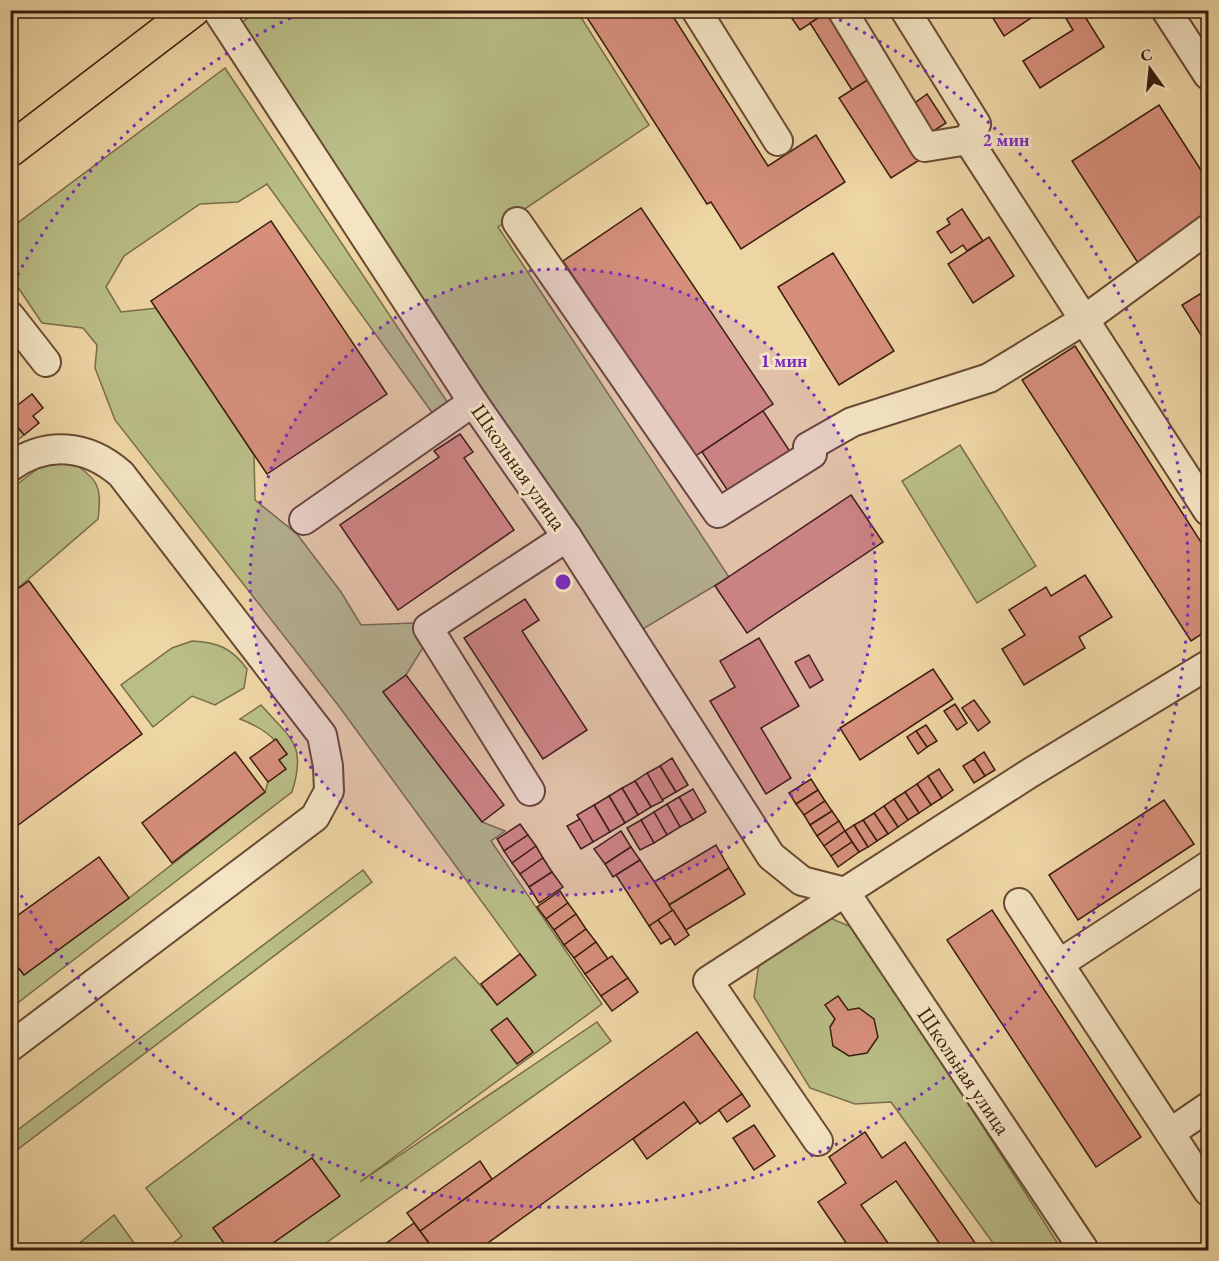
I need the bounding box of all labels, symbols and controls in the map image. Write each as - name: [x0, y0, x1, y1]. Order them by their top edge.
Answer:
- north arrow: [1120, 39, 1180, 99]
- text: С: [1138, 43, 1154, 67]
- text: 2 мин: [983, 128, 1030, 151]
- text: 1 мин: [761, 349, 808, 372]
- street label: Школьная улица: [465, 398, 573, 536]
- centre of rings: [553, 572, 573, 592]
- street label: Школьная улица: [911, 1001, 1018, 1141]

